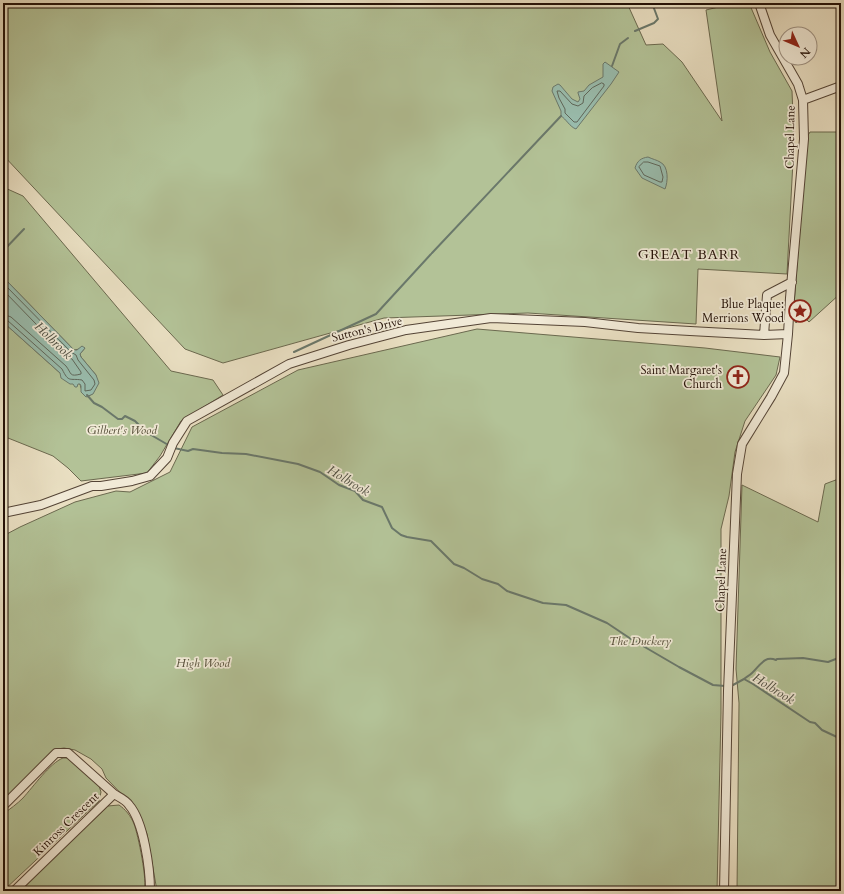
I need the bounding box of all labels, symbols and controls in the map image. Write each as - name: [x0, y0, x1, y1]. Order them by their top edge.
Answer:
- north arrow: [778, 26, 818, 66]
- text: N: [796, 44, 814, 62]
- street label: Chapel Lane: [781, 105, 799, 169]
- district label: GREAT BARR: [638, 245, 740, 264]
- place label: Blue Plaque: Merrions Wood: [702, 296, 785, 326]
- place icon: Blue Plaque: Merrions Wood: [787, 298, 813, 324]
- street label: Sutton's Drive: [330, 312, 404, 346]
- water label: Holbrook: [30, 318, 77, 364]
- place label: Saint Margaret's Church: [640, 362, 722, 392]
- church icon: Saint Margaret's Church: [725, 364, 751, 390]
- park label: Gilbert's Wood: [87, 422, 158, 438]
- water label: Holbrook: [324, 461, 374, 501]
- street label: Chapel Lane: [712, 548, 730, 612]
- park label: The Duckery: [609, 633, 671, 649]
- park label: High Wood: [176, 655, 231, 671]
- water label: Holbrook: [749, 669, 799, 709]
- street label: Kinross Crescent: [30, 788, 103, 860]

